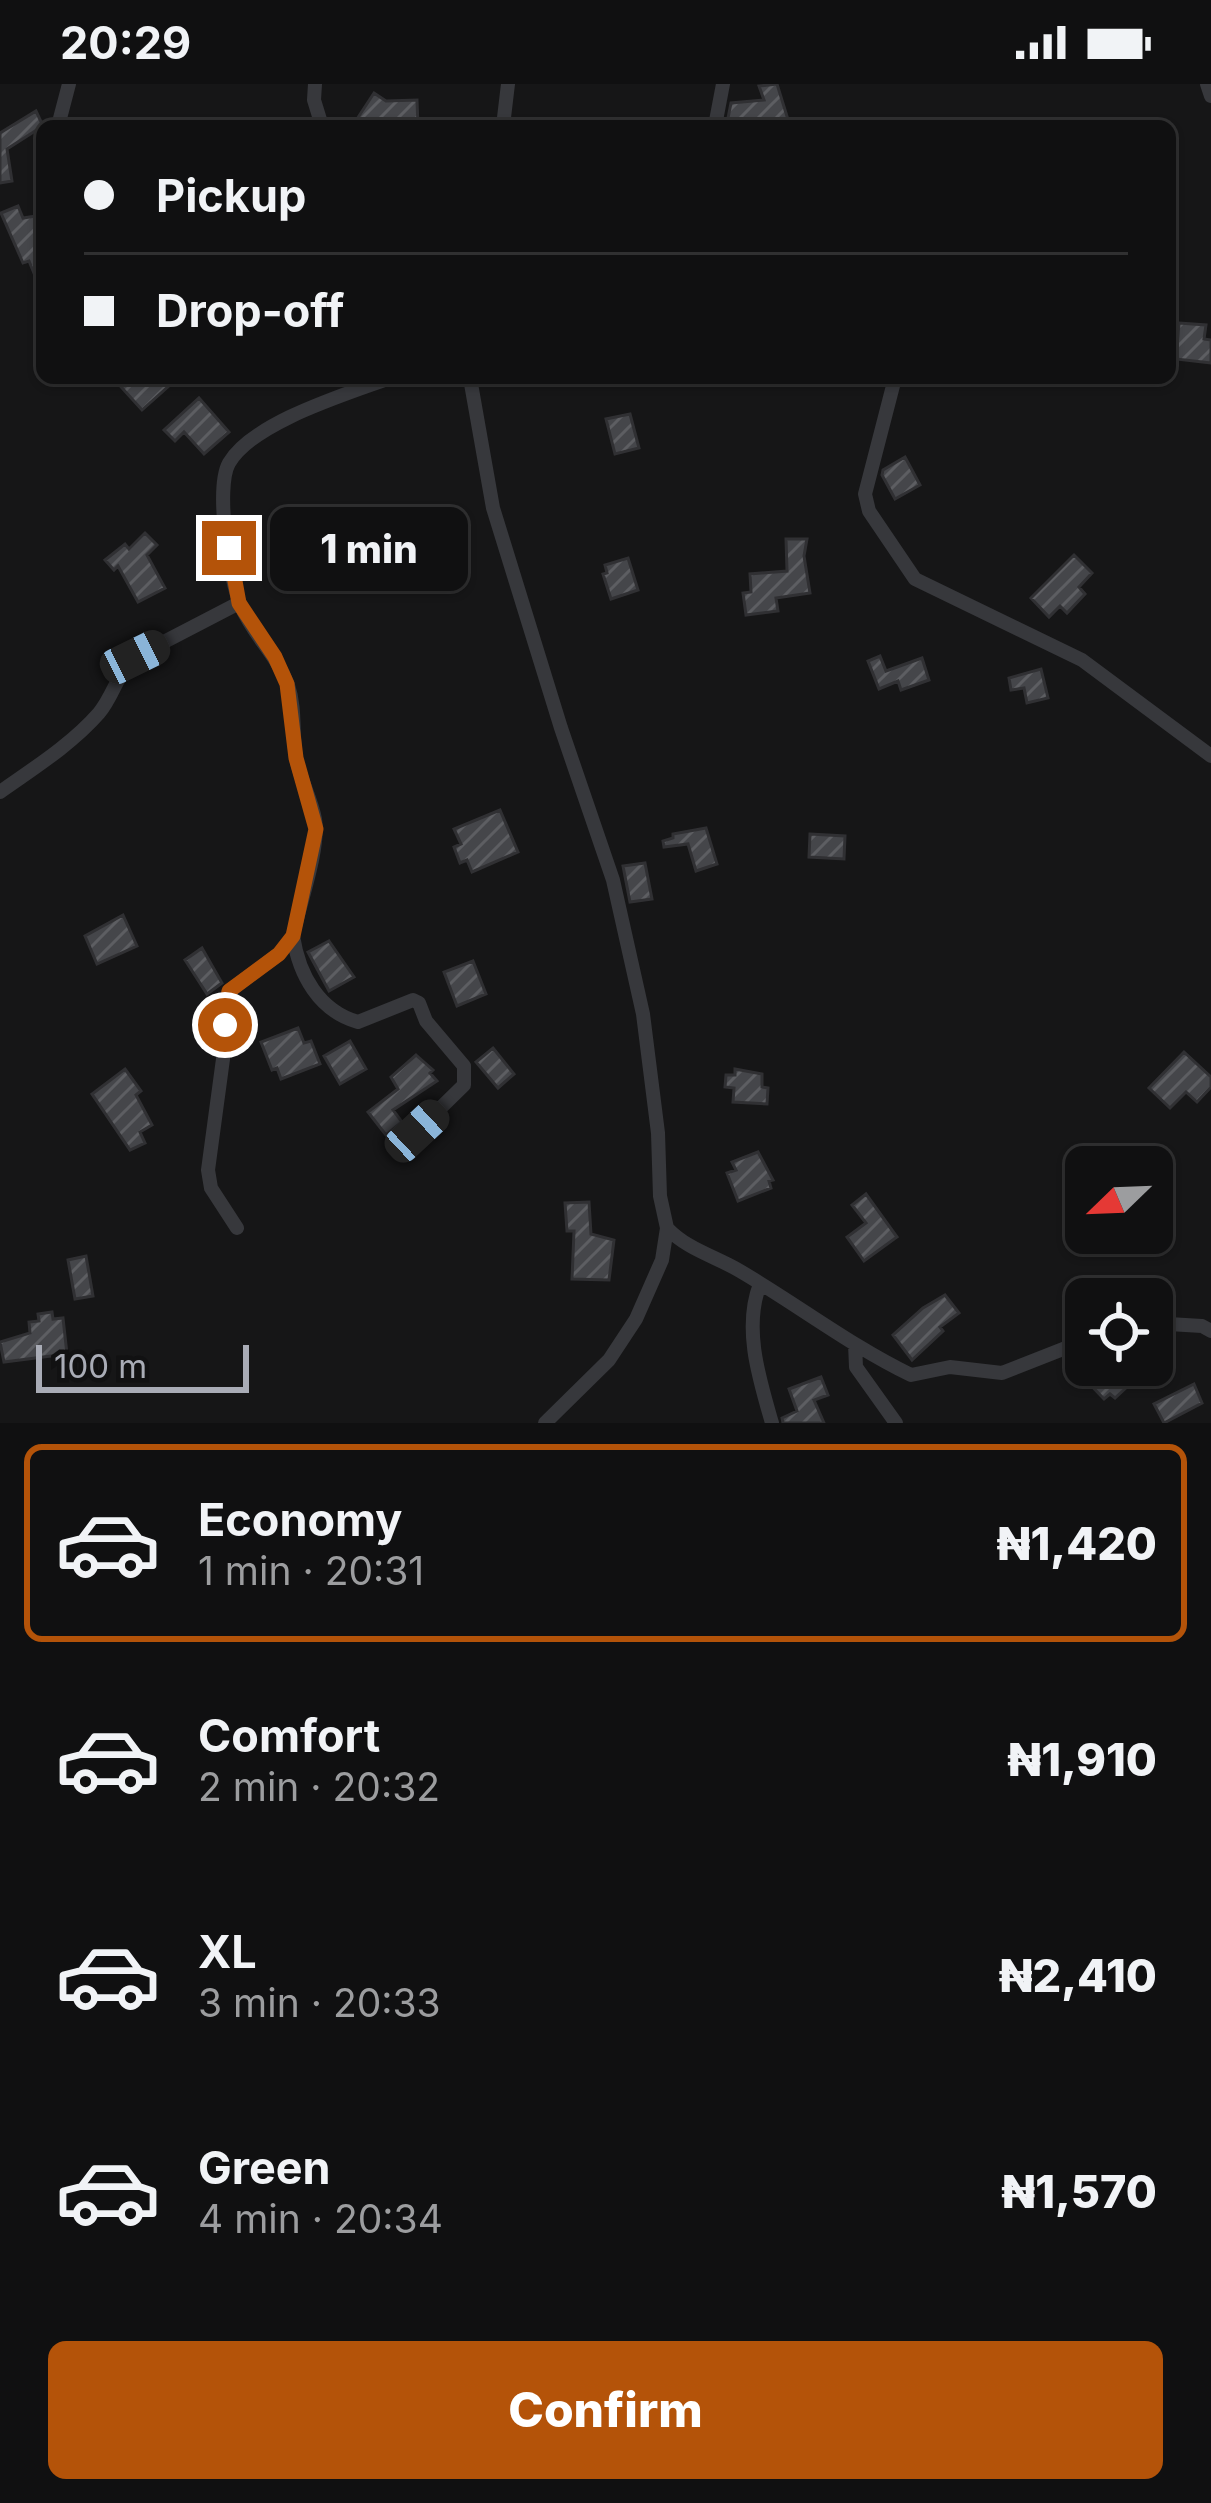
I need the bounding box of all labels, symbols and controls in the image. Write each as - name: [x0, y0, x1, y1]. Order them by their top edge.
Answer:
- text: 20:29: [60, 15, 191, 70]
- text: Pickup: [156, 168, 306, 223]
- text: Drop-off: [156, 283, 344, 338]
- callout: 1 min: [271, 506, 469, 590]
- route end: [202, 521, 256, 575]
- text: 1 min: [320, 525, 418, 572]
- car: [95, 625, 175, 689]
- route start: [198, 998, 252, 1052]
- car: [378, 1093, 456, 1169]
- north arrow: [1065, 1146, 1173, 1254]
- map controls: [1065, 1146, 1173, 1386]
- button: locate: [1065, 1278, 1173, 1386]
- scale bar: [36, 1339, 249, 1392]
- text: 100 m: [54, 1346, 147, 1386]
- icon: car: [54, 1489, 162, 1597]
- text: Economy: [198, 1492, 402, 1547]
- text: ₦1,420: [997, 1516, 1157, 1571]
- text: 1 min · 20:31: [198, 1547, 424, 1594]
- icon: car: [54, 1705, 162, 1813]
- text: Comfort: [198, 1708, 380, 1763]
- text: ₦1,910: [1007, 1732, 1157, 1787]
- text: 2 min · 20:32: [198, 1763, 440, 1810]
- icon: car: [54, 1921, 162, 2029]
- text: XL: [198, 1924, 257, 1979]
- text: ₦2,410: [999, 1948, 1157, 2003]
- text: 3 min · 20:33: [198, 1979, 441, 2026]
- icon: car: [54, 2137, 162, 2245]
- text: Green: [198, 2140, 331, 2195]
- text: ₦1,570: [1001, 2164, 1157, 2219]
- text: 4 min · 20:34: [198, 2195, 443, 2242]
- button: Confirm: [48, 2341, 1163, 2479]

